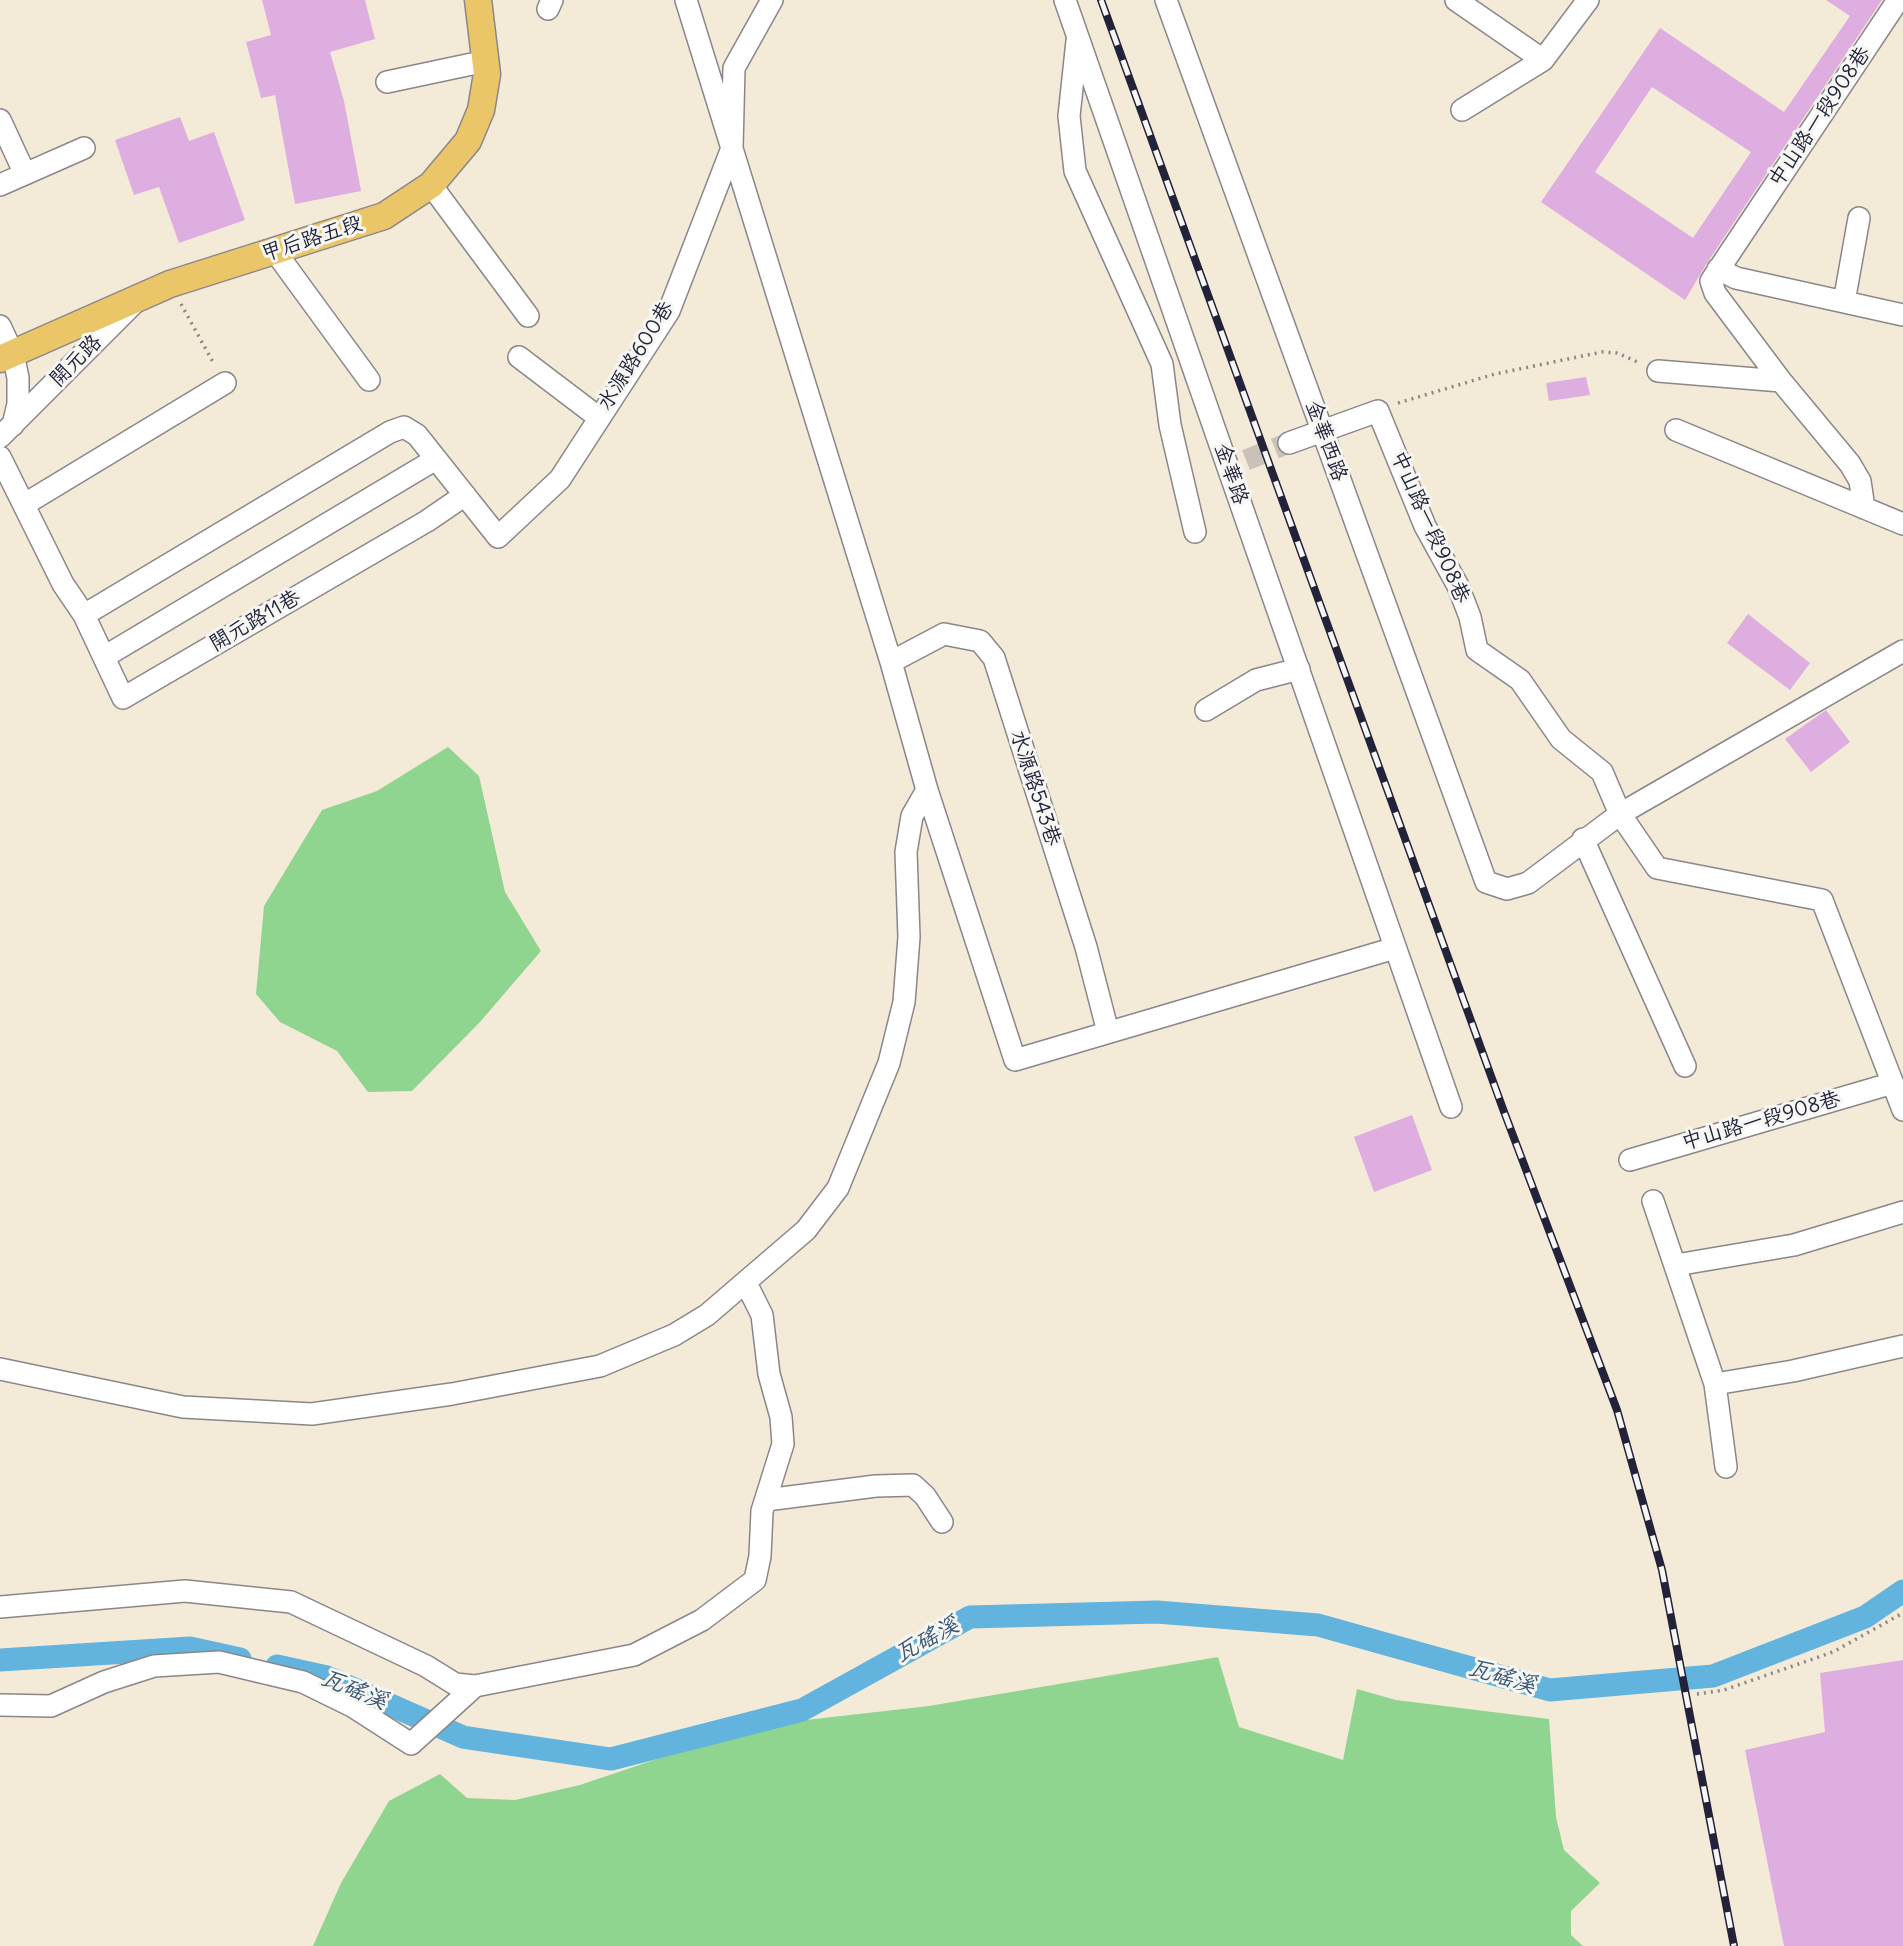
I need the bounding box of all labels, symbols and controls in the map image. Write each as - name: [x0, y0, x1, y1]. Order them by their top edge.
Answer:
- street label: 中山路一段908巷: [1764, 42, 1876, 192]
- street label: 甲后路五段: [258, 211, 366, 267]
- street label: 水源路600巷: [593, 297, 679, 415]
- street label: 開元路: [45, 330, 107, 392]
- street label: 金華西路: [1300, 397, 1352, 485]
- street label: 金華路: [1209, 440, 1253, 508]
- street label: 中山路一段908巷: [1385, 447, 1475, 607]
- street label: 開元路11巷: [205, 585, 305, 657]
- street label: 水源路543巷: [1004, 727, 1066, 849]
- street label: 中山路一段908巷: [1679, 1086, 1843, 1156]
- water label: 瓦磘溪: [890, 1611, 964, 1669]
- water label: 瓦磘溪: [1465, 1654, 1539, 1700]
- water label: 瓦磘溪: [317, 1664, 391, 1716]

